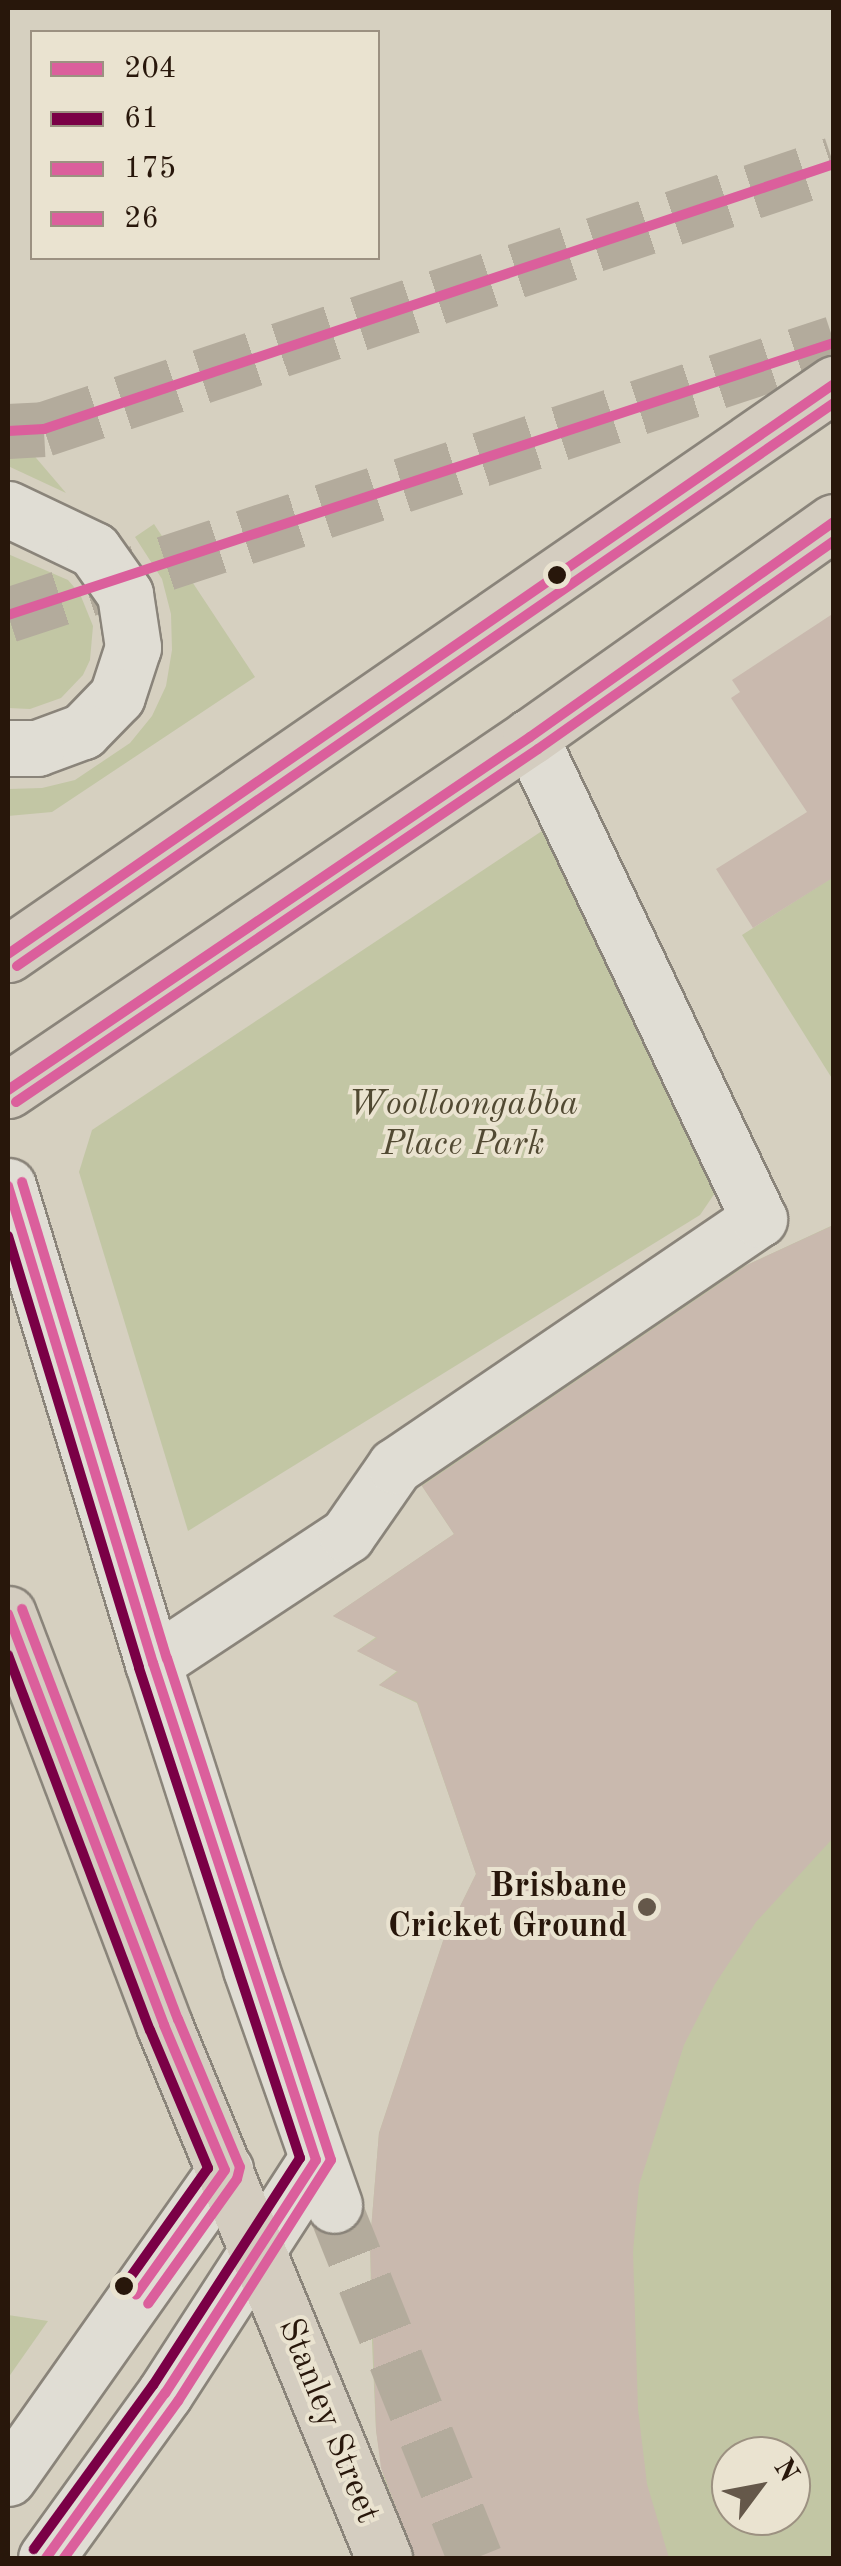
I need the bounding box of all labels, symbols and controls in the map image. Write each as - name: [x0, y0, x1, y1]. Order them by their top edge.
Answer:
- legend: [30, 30, 380, 260]
- text: 204: [124, 54, 176, 84]
- text: 61: [124, 104, 159, 134]
- text: 175: [124, 154, 176, 184]
- text: 26: [124, 204, 159, 234]
- unlabelled marker: [547, 565, 567, 585]
- park label: Woolloongabba Place Park: [348, 1084, 578, 1166]
- place label: Brisbane Cricket Ground: [388, 1866, 627, 1948]
- marker: Brisbane Cricket Ground: [636, 1896, 658, 1918]
- unlabelled marker: [114, 2276, 134, 2296]
- street label: Stanley Street: [268, 2313, 388, 2529]
- north arrow: [711, 2436, 811, 2536]
- text: N: [767, 2455, 802, 2488]

